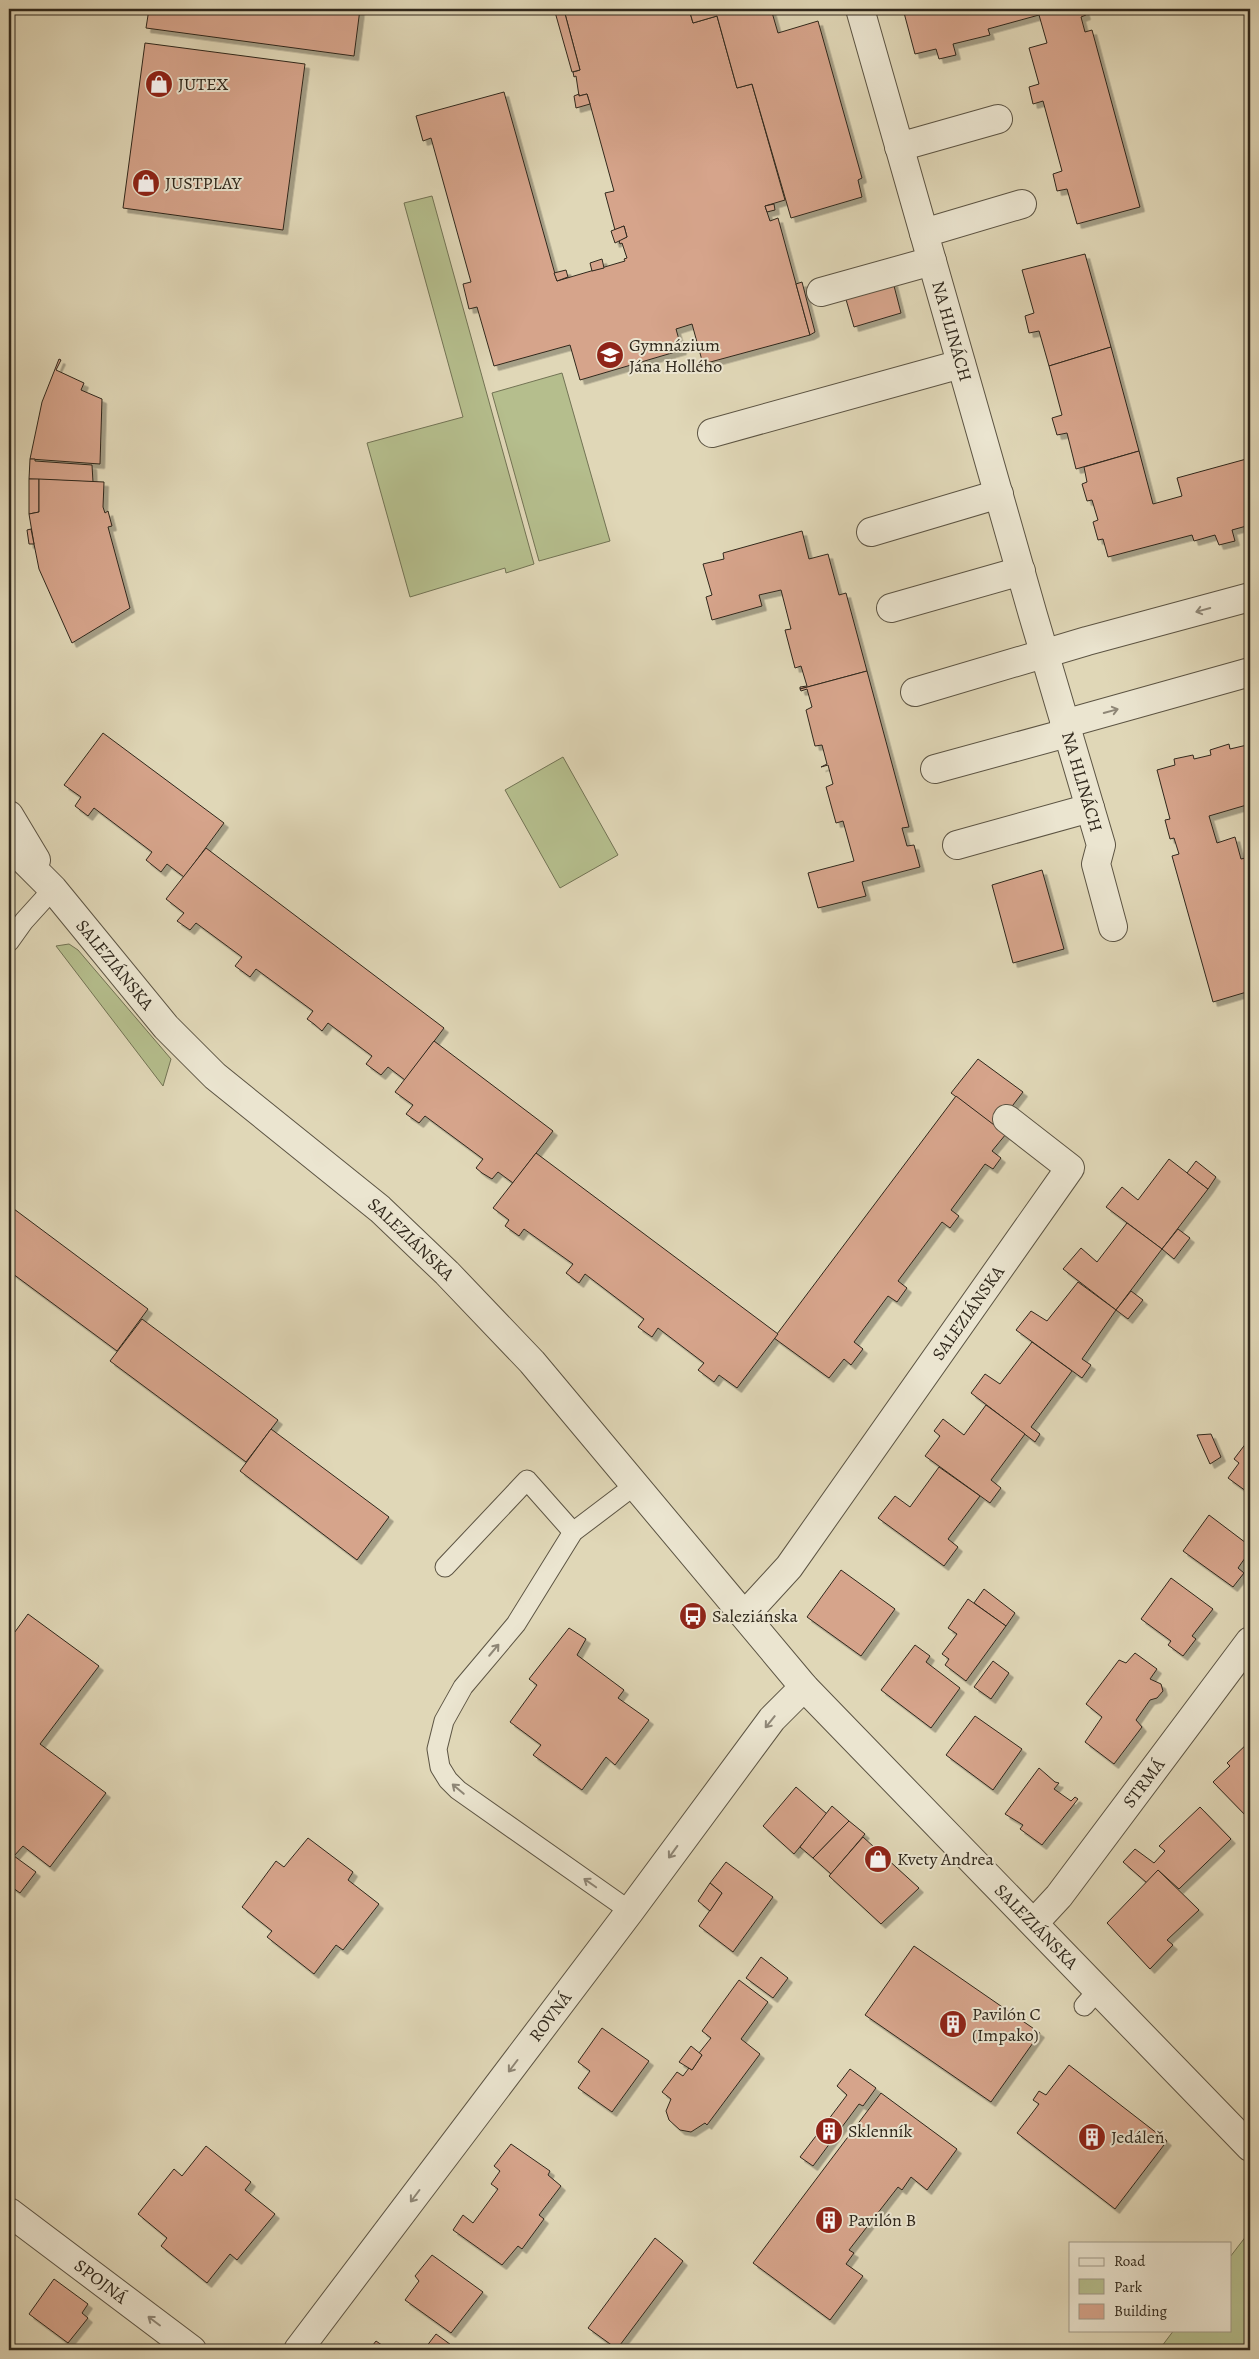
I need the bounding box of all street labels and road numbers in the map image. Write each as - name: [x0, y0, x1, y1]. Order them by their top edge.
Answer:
- street label: NA HLINÁCH: [926, 278, 978, 384]
- street label: NA HLINÁCH: [1056, 729, 1108, 835]
- street label: SALEZIÁNSKA: [71, 914, 160, 1015]
- street label: SALEZIÁNSKA: [363, 1192, 460, 1286]
- street label: SALEZIÁNSKA: [926, 1260, 1010, 1365]
- street label: STRMÁ: [1117, 1753, 1170, 1813]
- street label: SALEZIÁNSKA: [989, 1878, 1084, 1975]
- street label: ROVNÁ: [523, 1986, 577, 2047]
- street label: SPOJNÁ: [69, 2253, 133, 2309]

